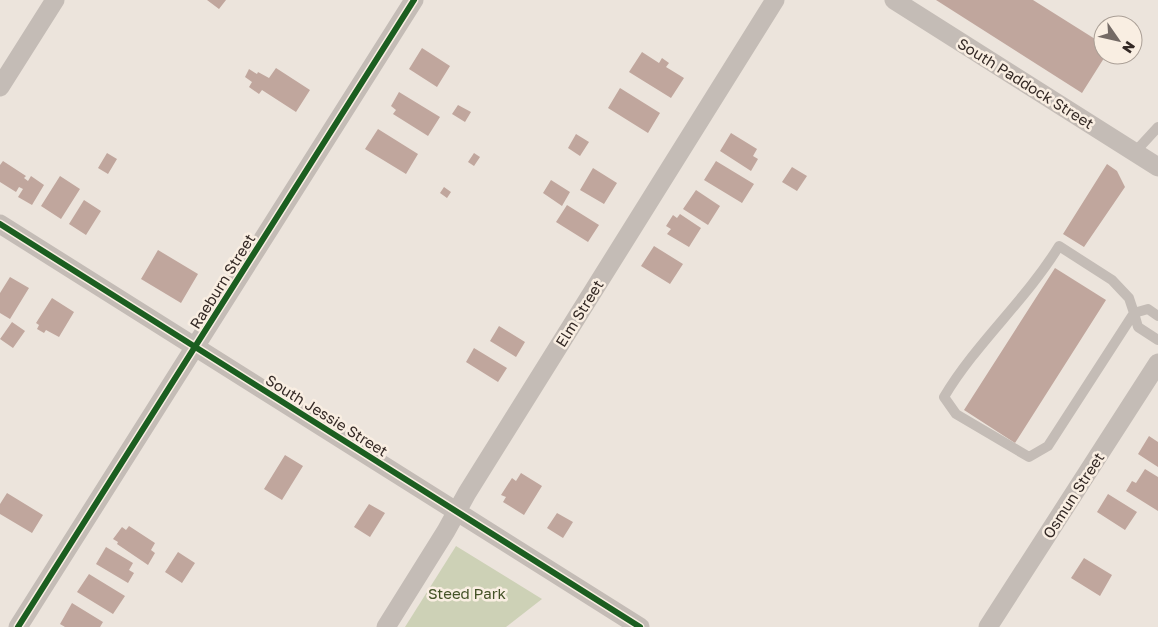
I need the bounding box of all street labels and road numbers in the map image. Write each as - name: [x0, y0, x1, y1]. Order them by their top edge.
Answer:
- street label: South Paddock Street: [955, 34, 1097, 132]
- street label: Raeburn Street: [186, 230, 258, 332]
- street label: Elm Street: [551, 276, 607, 350]
- street label: South Jessie Street: [263, 370, 391, 460]
- street label: Osmun Street: [1039, 449, 1107, 541]

